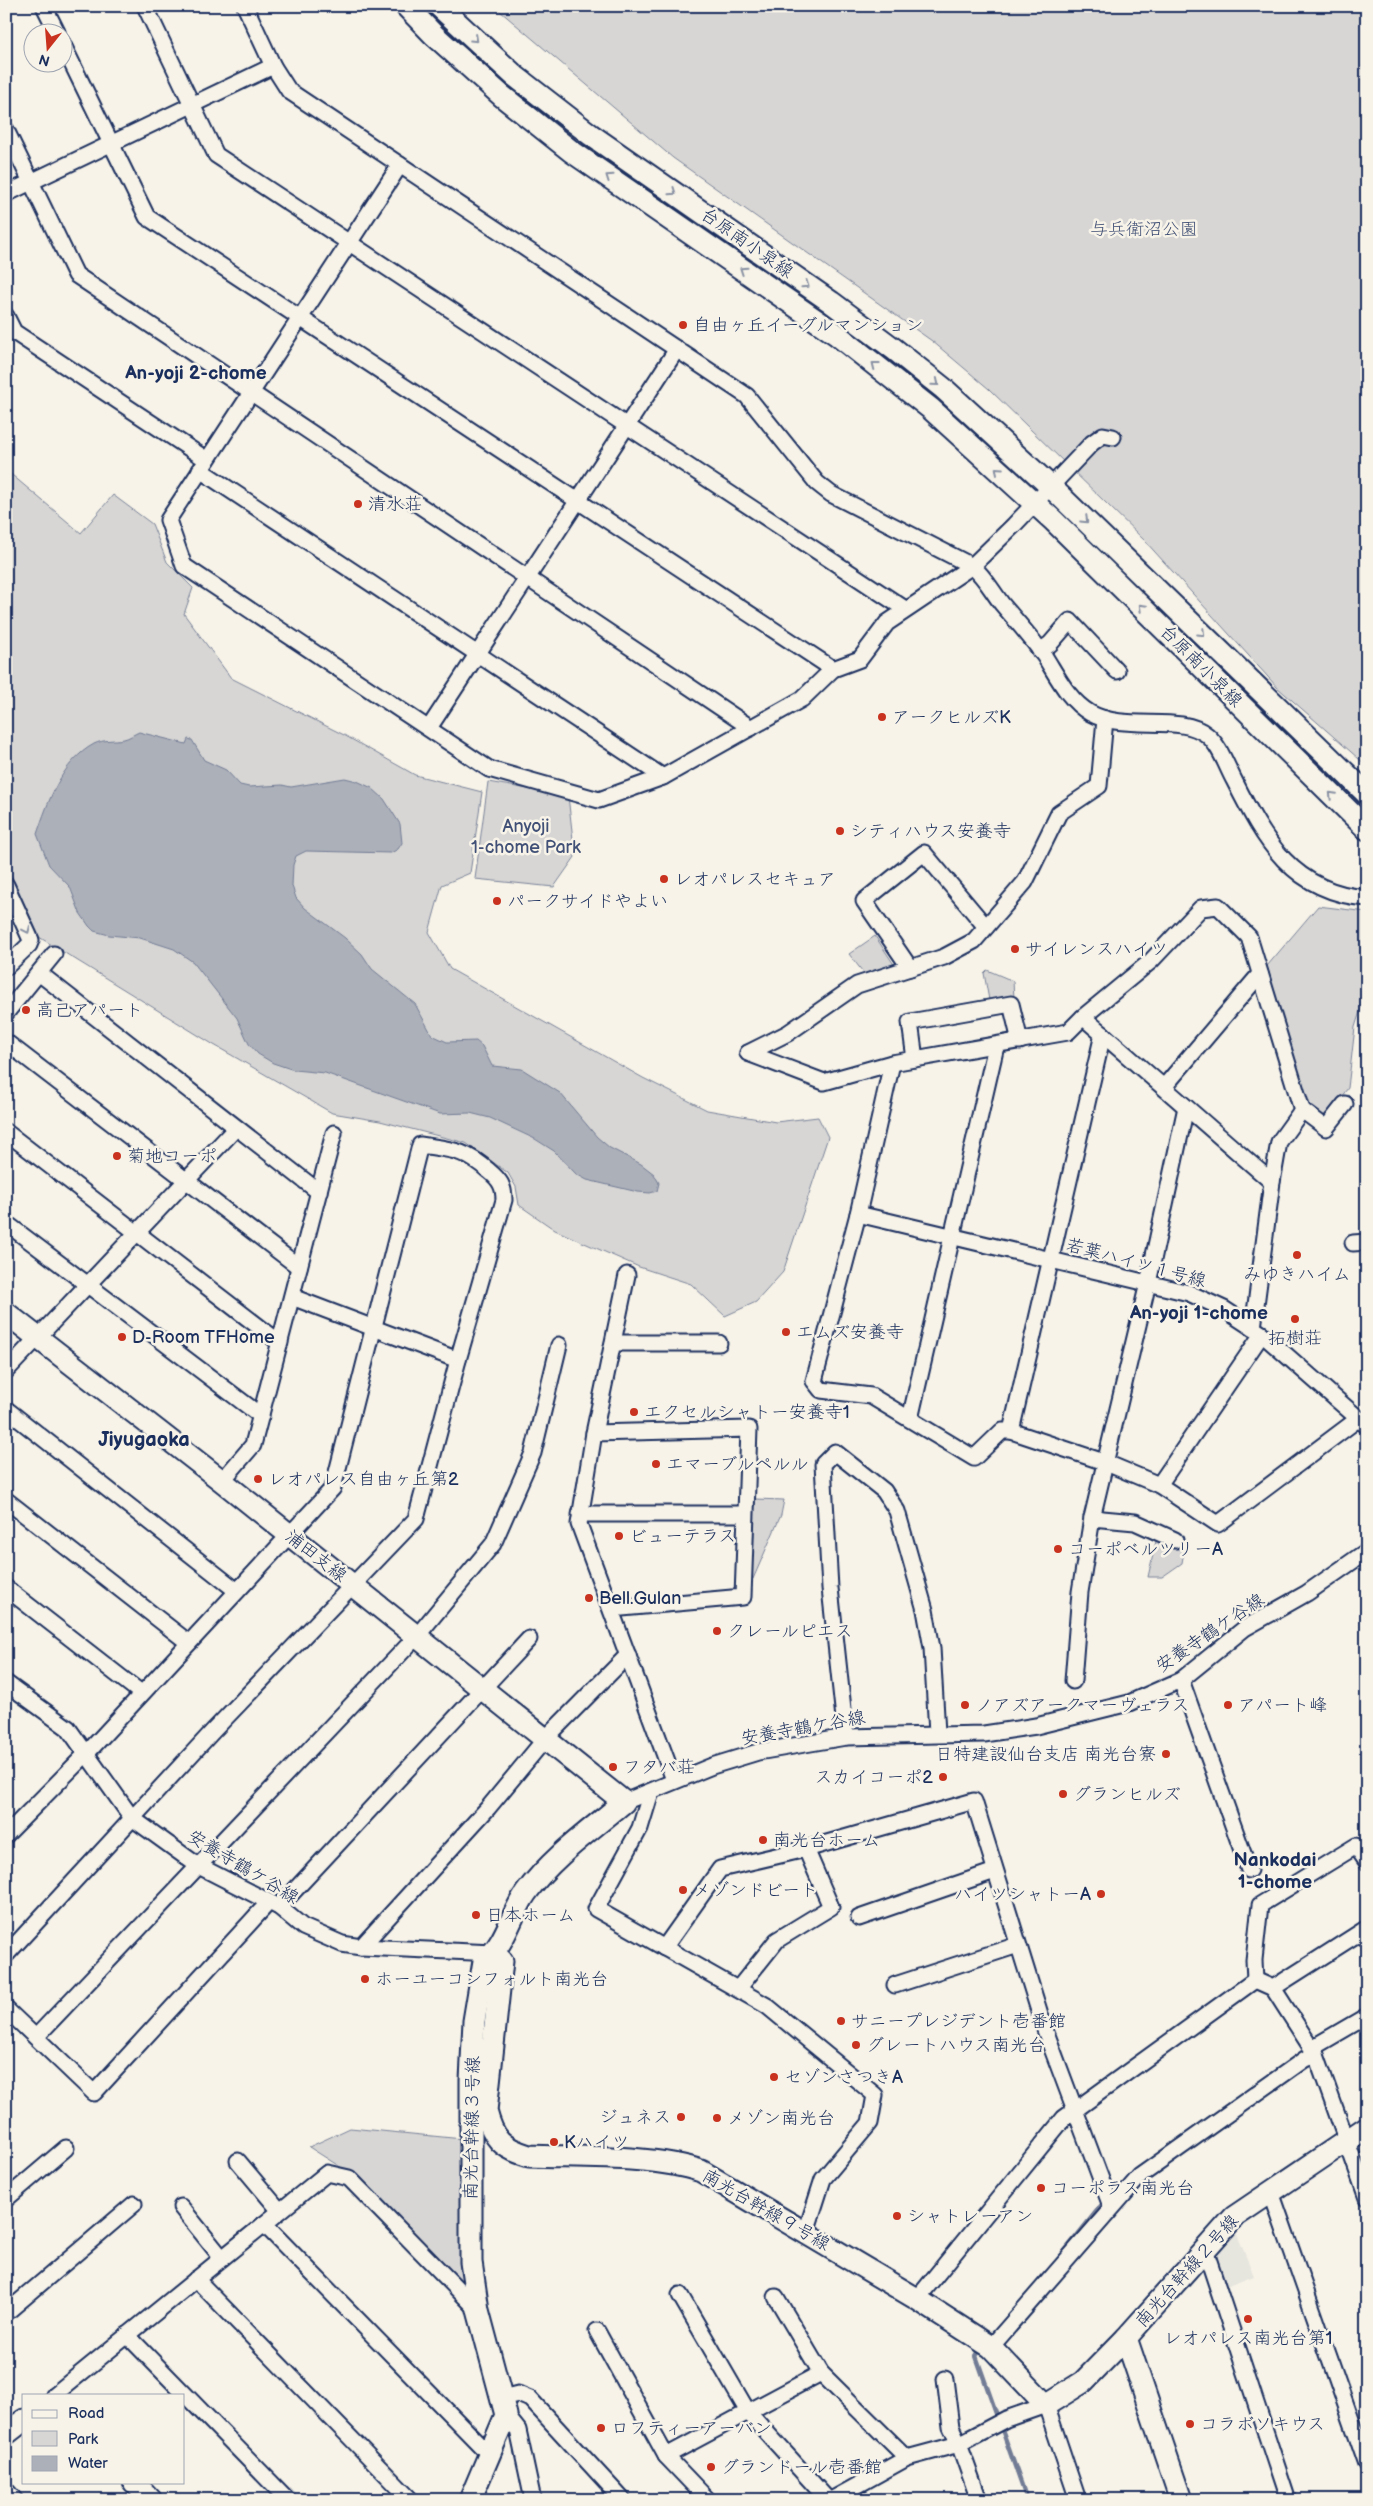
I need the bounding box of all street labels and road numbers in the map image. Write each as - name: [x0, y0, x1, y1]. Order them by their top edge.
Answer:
- street label: 台原南小泉線: [697, 203, 797, 283]
- street label: 台原南小泉線: [1155, 620, 1247, 712]
- street label: 若葉ハイツ１号線: [1064, 1234, 1208, 1292]
- street label: 浦田支線: [281, 1526, 351, 1586]
- street label: 安養寺鶴ケ谷線: [1152, 1589, 1268, 1677]
- street label: 安養寺鶴ケ谷線: [739, 1707, 867, 1749]
- street label: 安養寺鶴ケ谷線: [184, 1826, 302, 1908]
- street label: 南光台幹線３号線: [460, 2056, 484, 2200]
- street label: 南光台幹線９号線: [698, 2165, 834, 2255]
- street label: 南光台幹線２号線: [1131, 2210, 1243, 2332]

